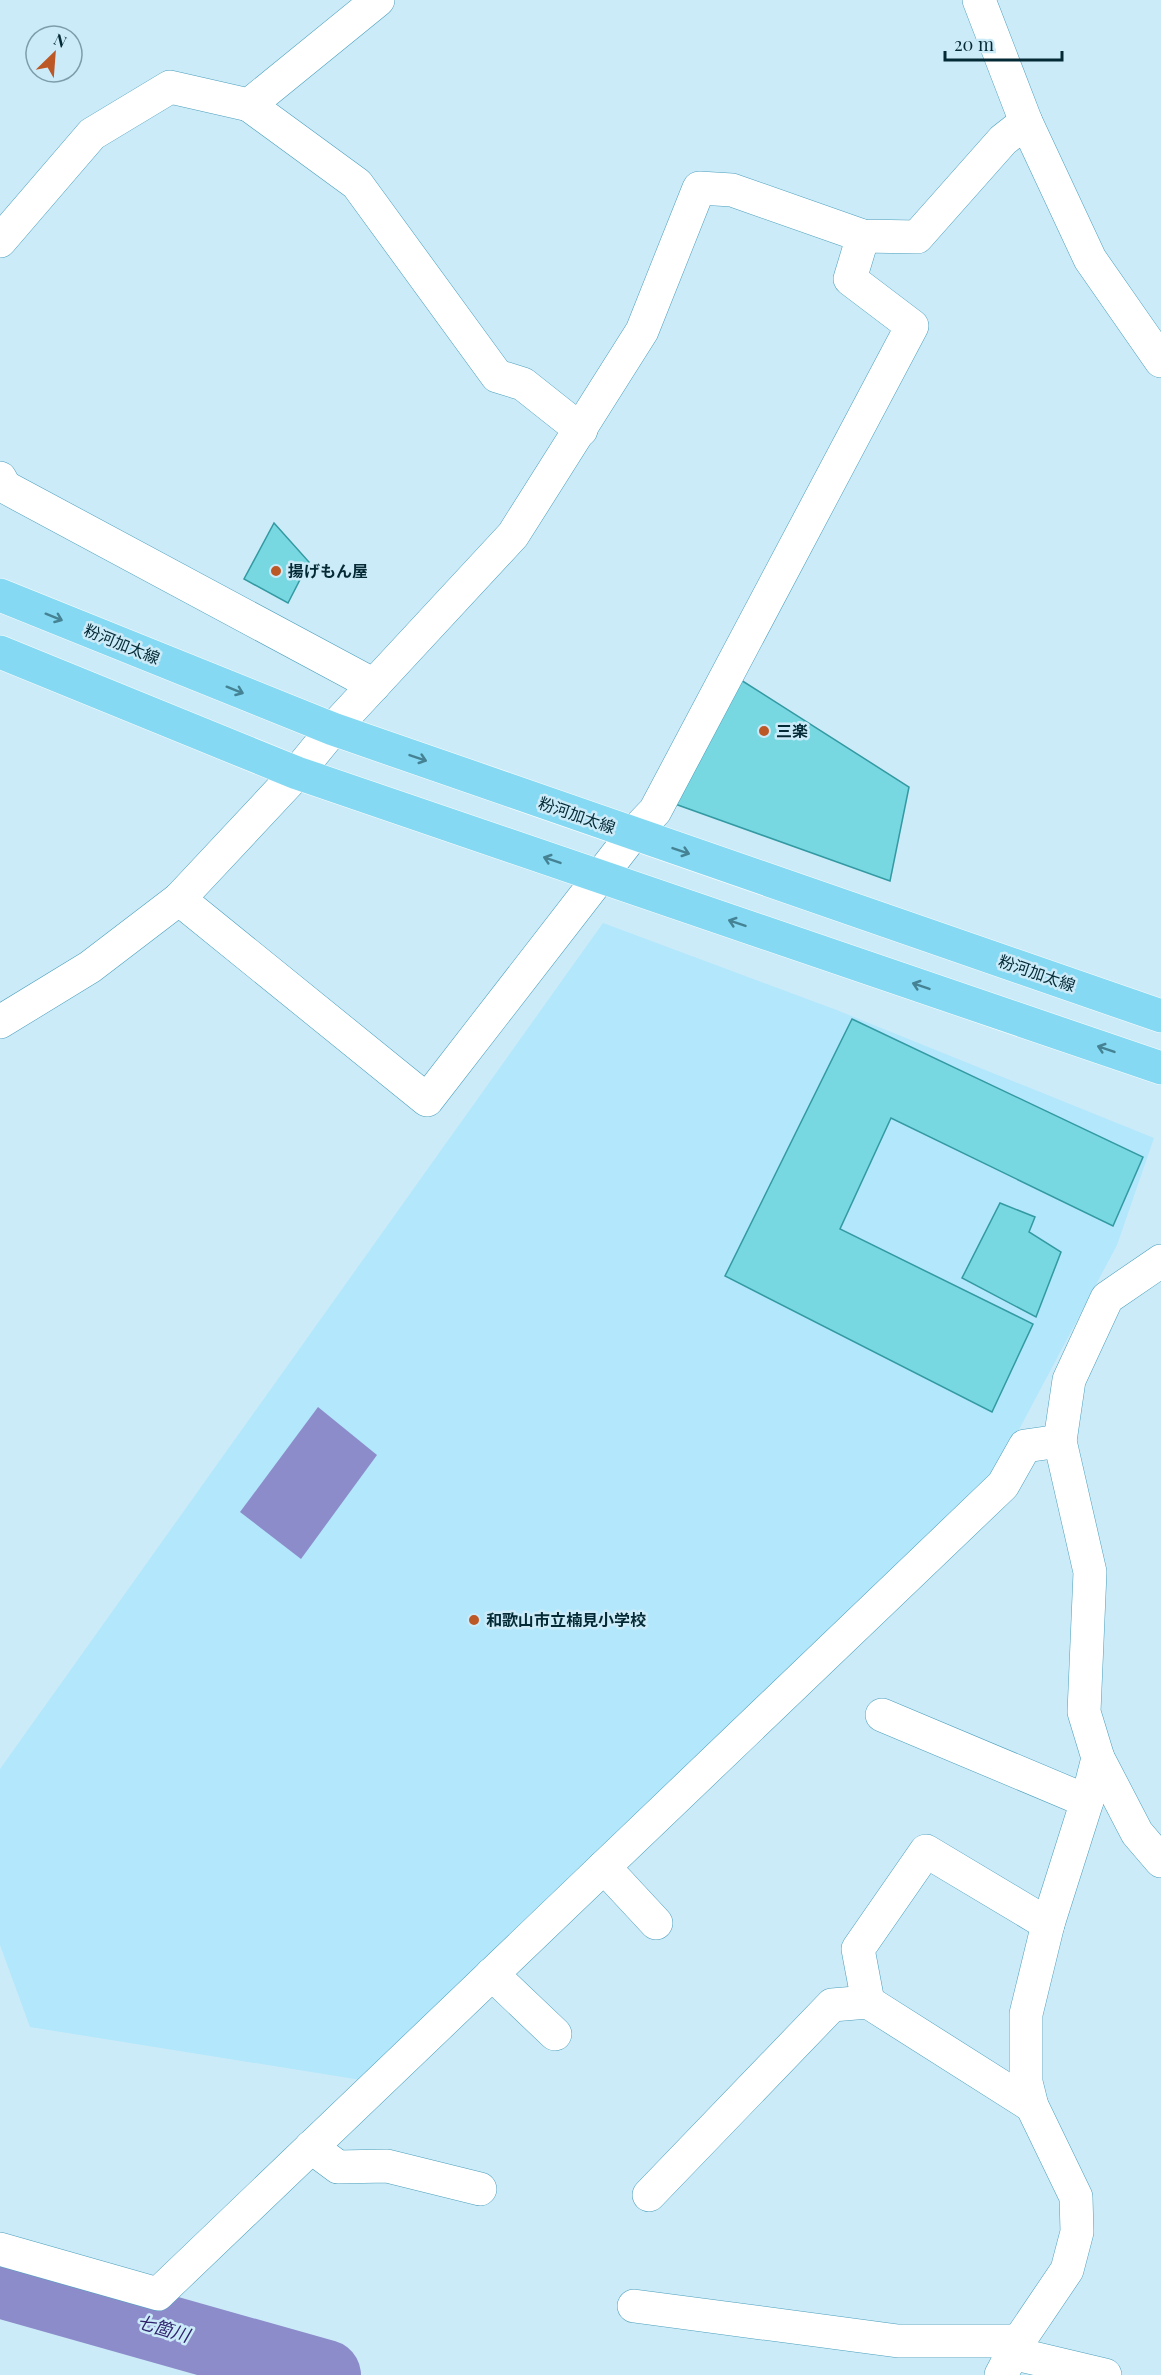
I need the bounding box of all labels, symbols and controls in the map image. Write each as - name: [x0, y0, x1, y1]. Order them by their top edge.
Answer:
- north arrow: [24, 24, 84, 84]
- scale bar: [945, 24, 1062, 62]
- text: N: [51, 28, 71, 52]
- text: 20 m: [954, 32, 994, 56]
- place label: 揚げもん屋: [288, 560, 368, 581]
- marker: 揚げもん屋: [269, 564, 283, 578]
- one-way arrow: [45, 612, 63, 623]
- street label: 粉河加太線: [81, 619, 163, 668]
- one-way arrow: [226, 685, 244, 696]
- place label: 三楽: [776, 720, 808, 741]
- marker: 三楽: [757, 724, 771, 738]
- one-way arrow: [408, 754, 427, 765]
- street label: 粉河加太線: [536, 792, 618, 837]
- one-way arrow: [671, 846, 690, 857]
- one-way arrow: [543, 854, 562, 865]
- one-way arrow: [727, 917, 746, 928]
- street label: 粉河加太線: [996, 950, 1078, 995]
- one-way arrow: [912, 980, 931, 991]
- one-way arrow: [1097, 1043, 1116, 1054]
- place label: 和歌山市立楠見小学校: [486, 1609, 646, 1630]
- marker: 和歌山市立楠見小学校: [467, 1613, 481, 1627]
- water label: 七箇川: [134, 2309, 194, 2348]

